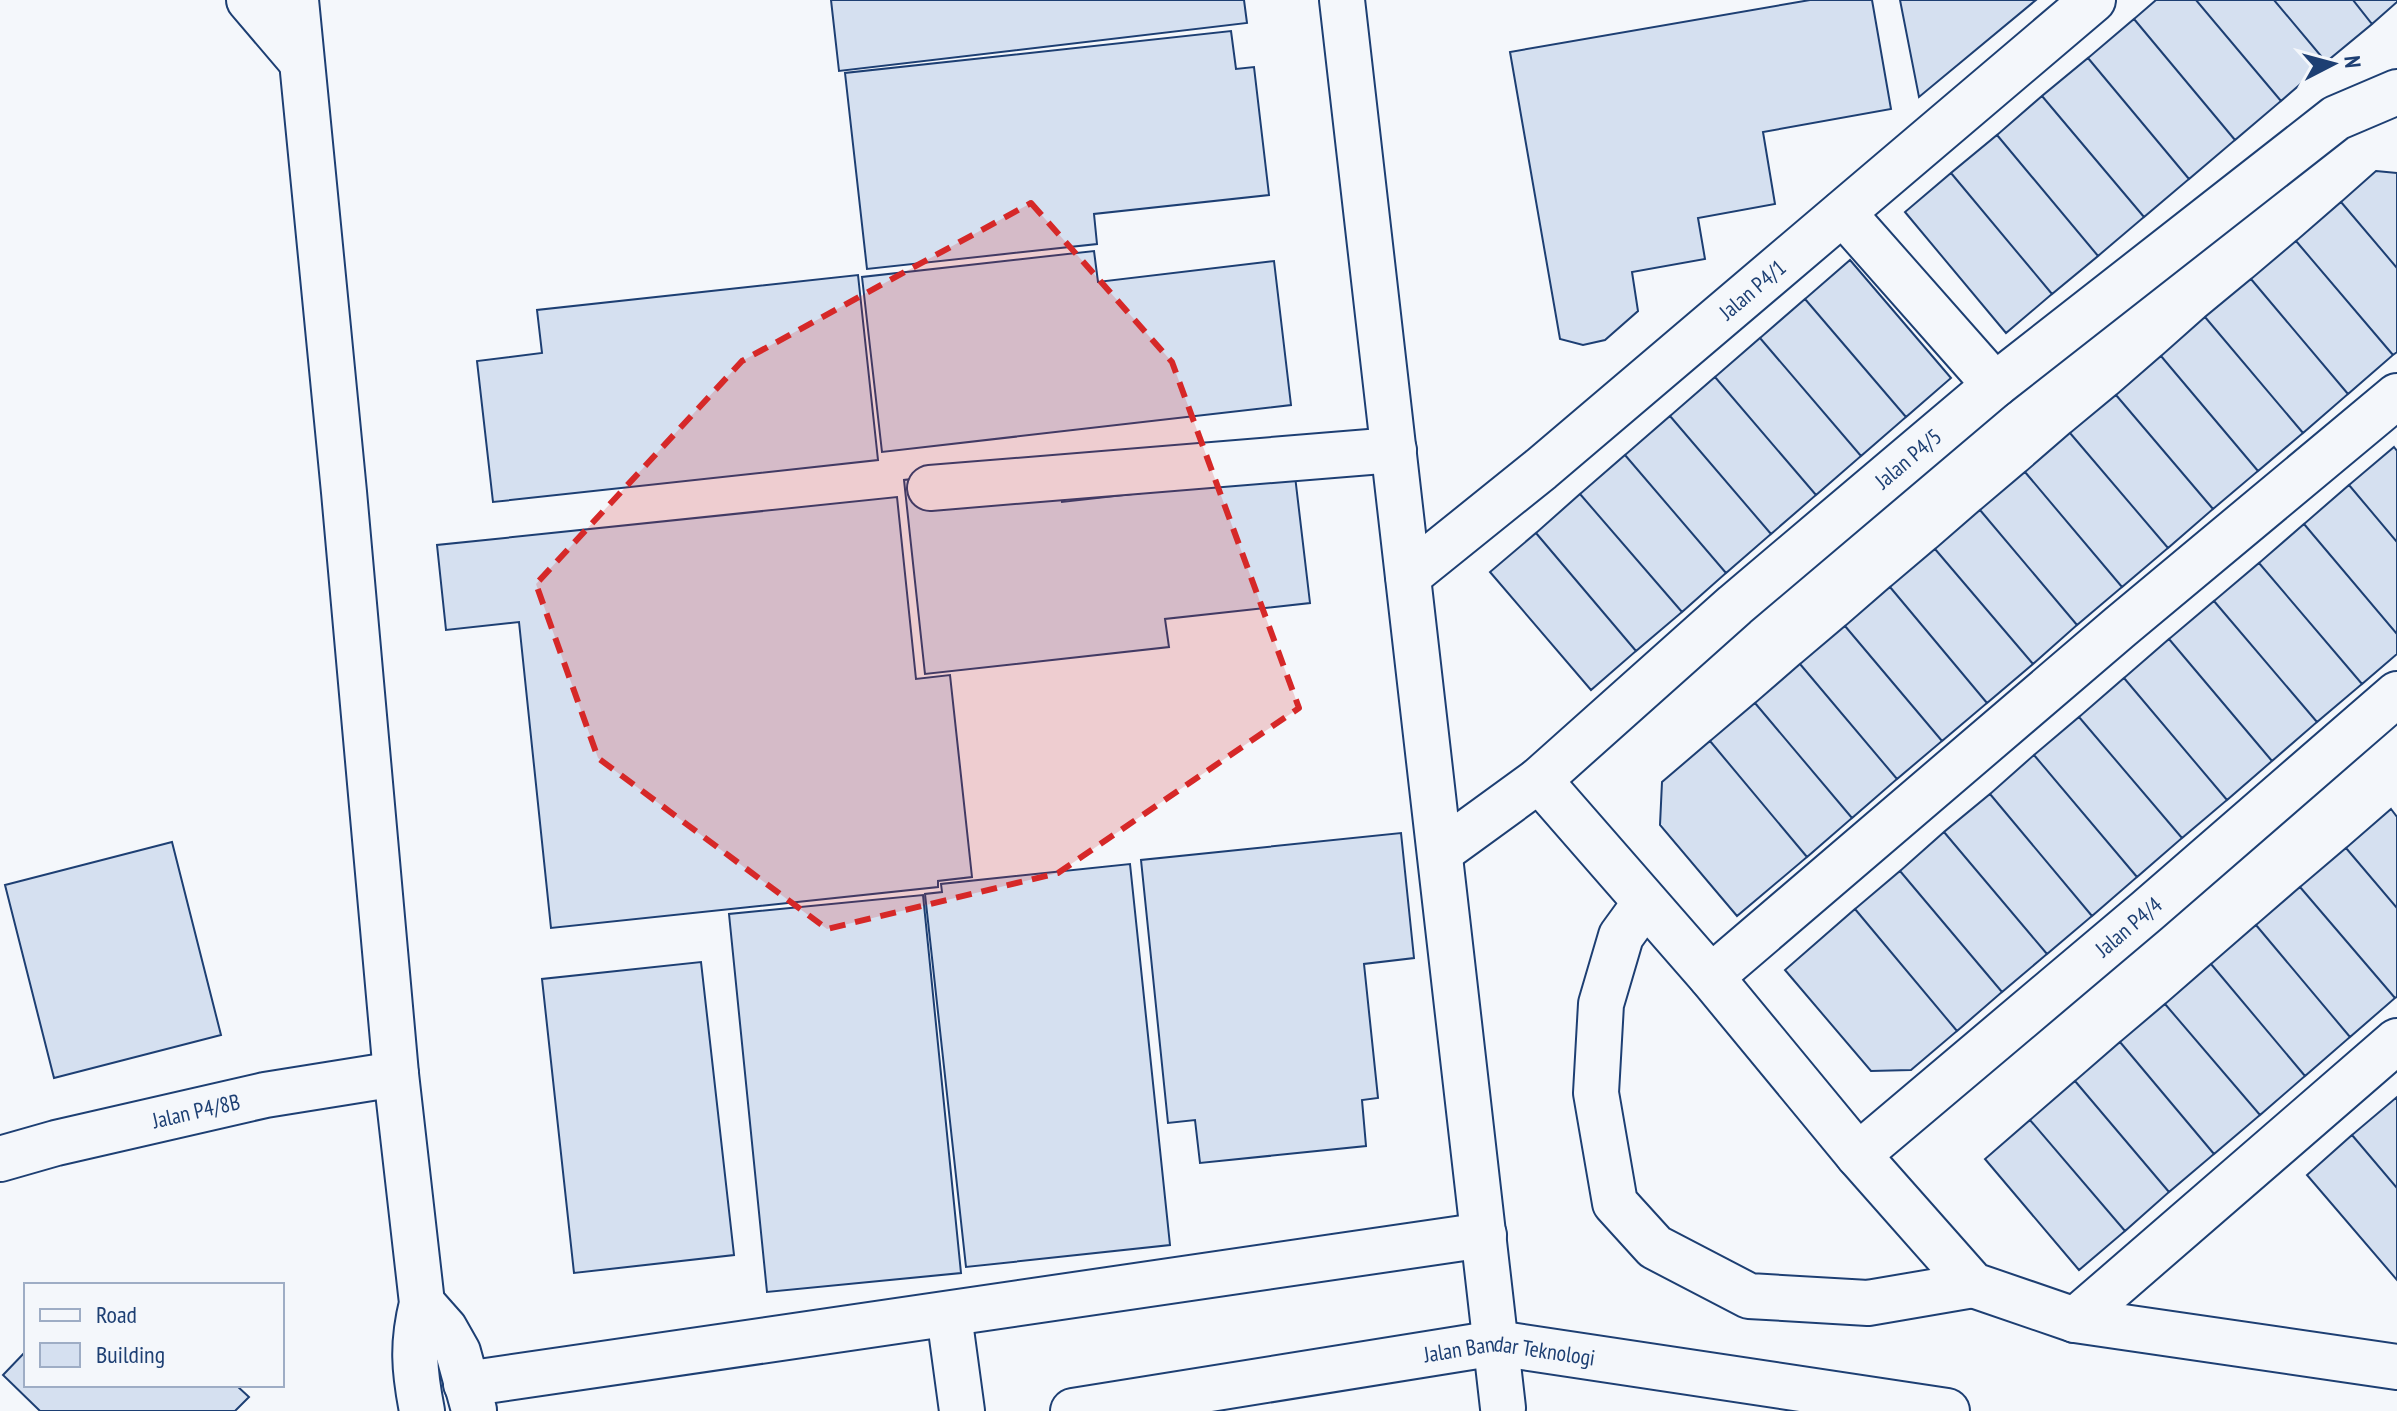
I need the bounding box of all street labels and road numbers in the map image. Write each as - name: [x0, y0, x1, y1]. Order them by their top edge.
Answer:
- street label: Jalan P4/1: [1713, 253, 1791, 326]
- street label: Jalan P4/5: [1868, 422, 1947, 495]
- street label: Jalan P4/4: [2089, 890, 2168, 963]
- street label: Jalan P4/8B: [149, 1087, 243, 1135]
- street label: Jalan Bandar Teknologi: [1421, 1329, 1597, 1372]

